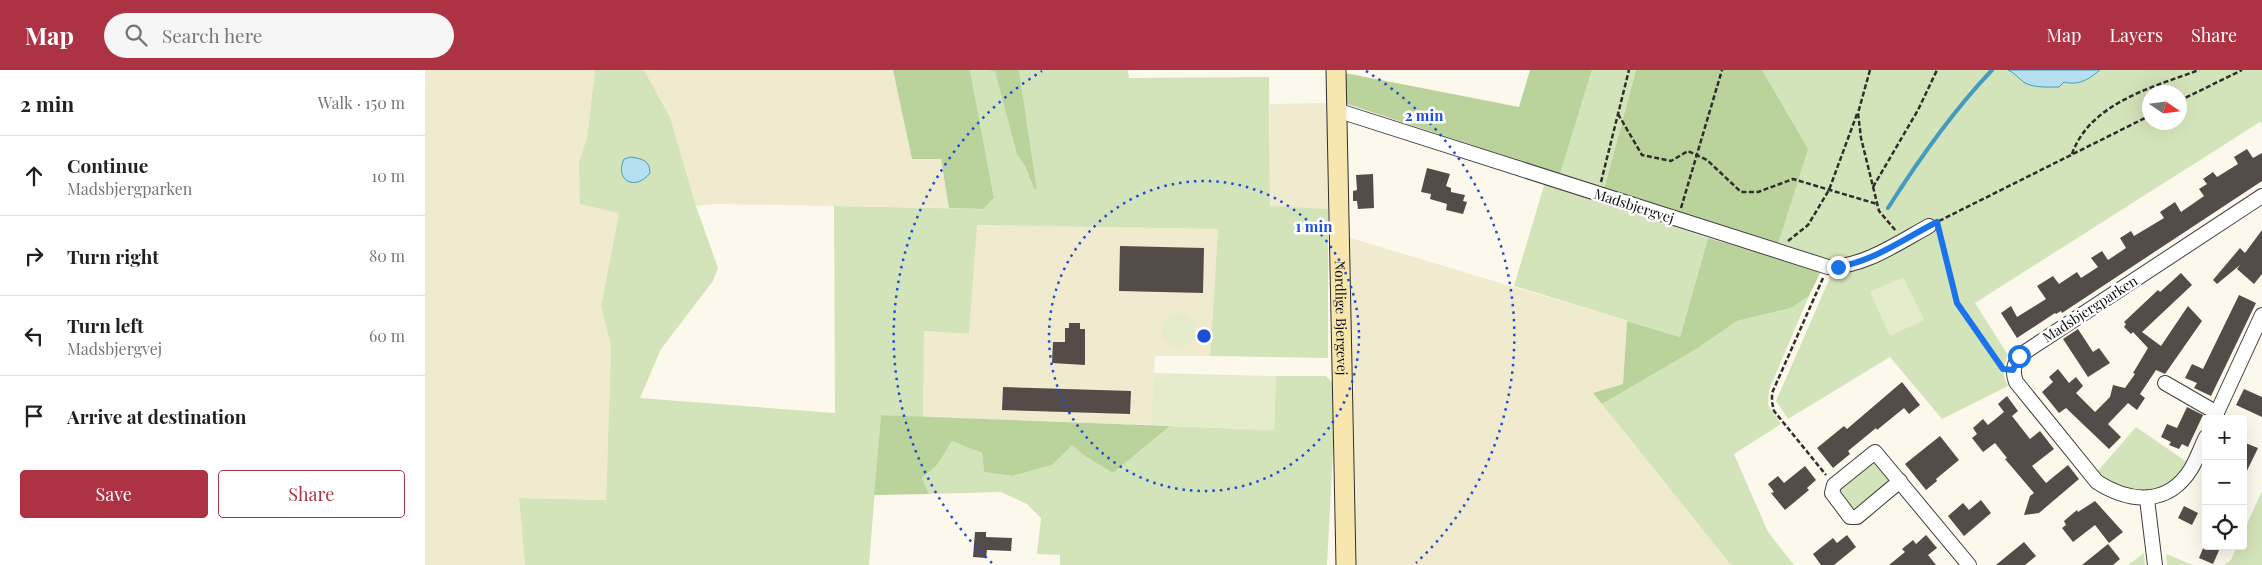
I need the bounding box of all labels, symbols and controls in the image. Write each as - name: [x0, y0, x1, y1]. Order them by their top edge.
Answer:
- search box: [104, 13, 454, 58]
- text: Map: [25, 19, 74, 51]
- icon: search: [122, 21, 150, 49]
- text: Search here: [162, 22, 262, 48]
- text: Map: [2046, 23, 2081, 47]
- text: Layers: [2109, 23, 2163, 47]
- text: Share: [2191, 23, 2237, 47]
- north arrow: [2142, 85, 2187, 130]
- text: 2 min: [20, 89, 74, 117]
- text: Walk · 150 m: [318, 92, 405, 113]
- text: 2 min: [1405, 105, 1444, 125]
- text: Continue: [67, 152, 148, 178]
- icon: ahead: [20, 162, 48, 190]
- text: 10 m: [371, 165, 405, 186]
- text: Madsbjergparken: [67, 178, 192, 199]
- street label: Madsbjergvej: [1592, 184, 1677, 227]
- text: 1 min: [1296, 216, 1333, 236]
- icon: right: [20, 242, 48, 270]
- text: Turn right: [67, 243, 159, 269]
- text: 80 m: [369, 245, 405, 266]
- route end: [1827, 256, 1850, 279]
- street label: Nordlige Bjergevej: [1331, 260, 1352, 376]
- street label: Madsbjergparken: [2039, 270, 2141, 346]
- text: Turn left: [67, 312, 144, 338]
- icon: left: [20, 322, 48, 350]
- text: 60 m: [369, 325, 405, 346]
- centre of rings: [1195, 327, 1213, 345]
- text: Madsbjergvej: [67, 338, 162, 359]
- route start: [2008, 345, 2031, 368]
- icon: arrive: [20, 402, 48, 430]
- text: Arrive at destination: [67, 403, 247, 429]
- map controls: [2202, 415, 2247, 550]
- button: +: [2202, 415, 2247, 460]
- button: −: [2202, 460, 2247, 505]
- button: Save: [20, 470, 208, 518]
- button: Share: [218, 470, 405, 518]
- button: locate: [2202, 505, 2247, 550]

